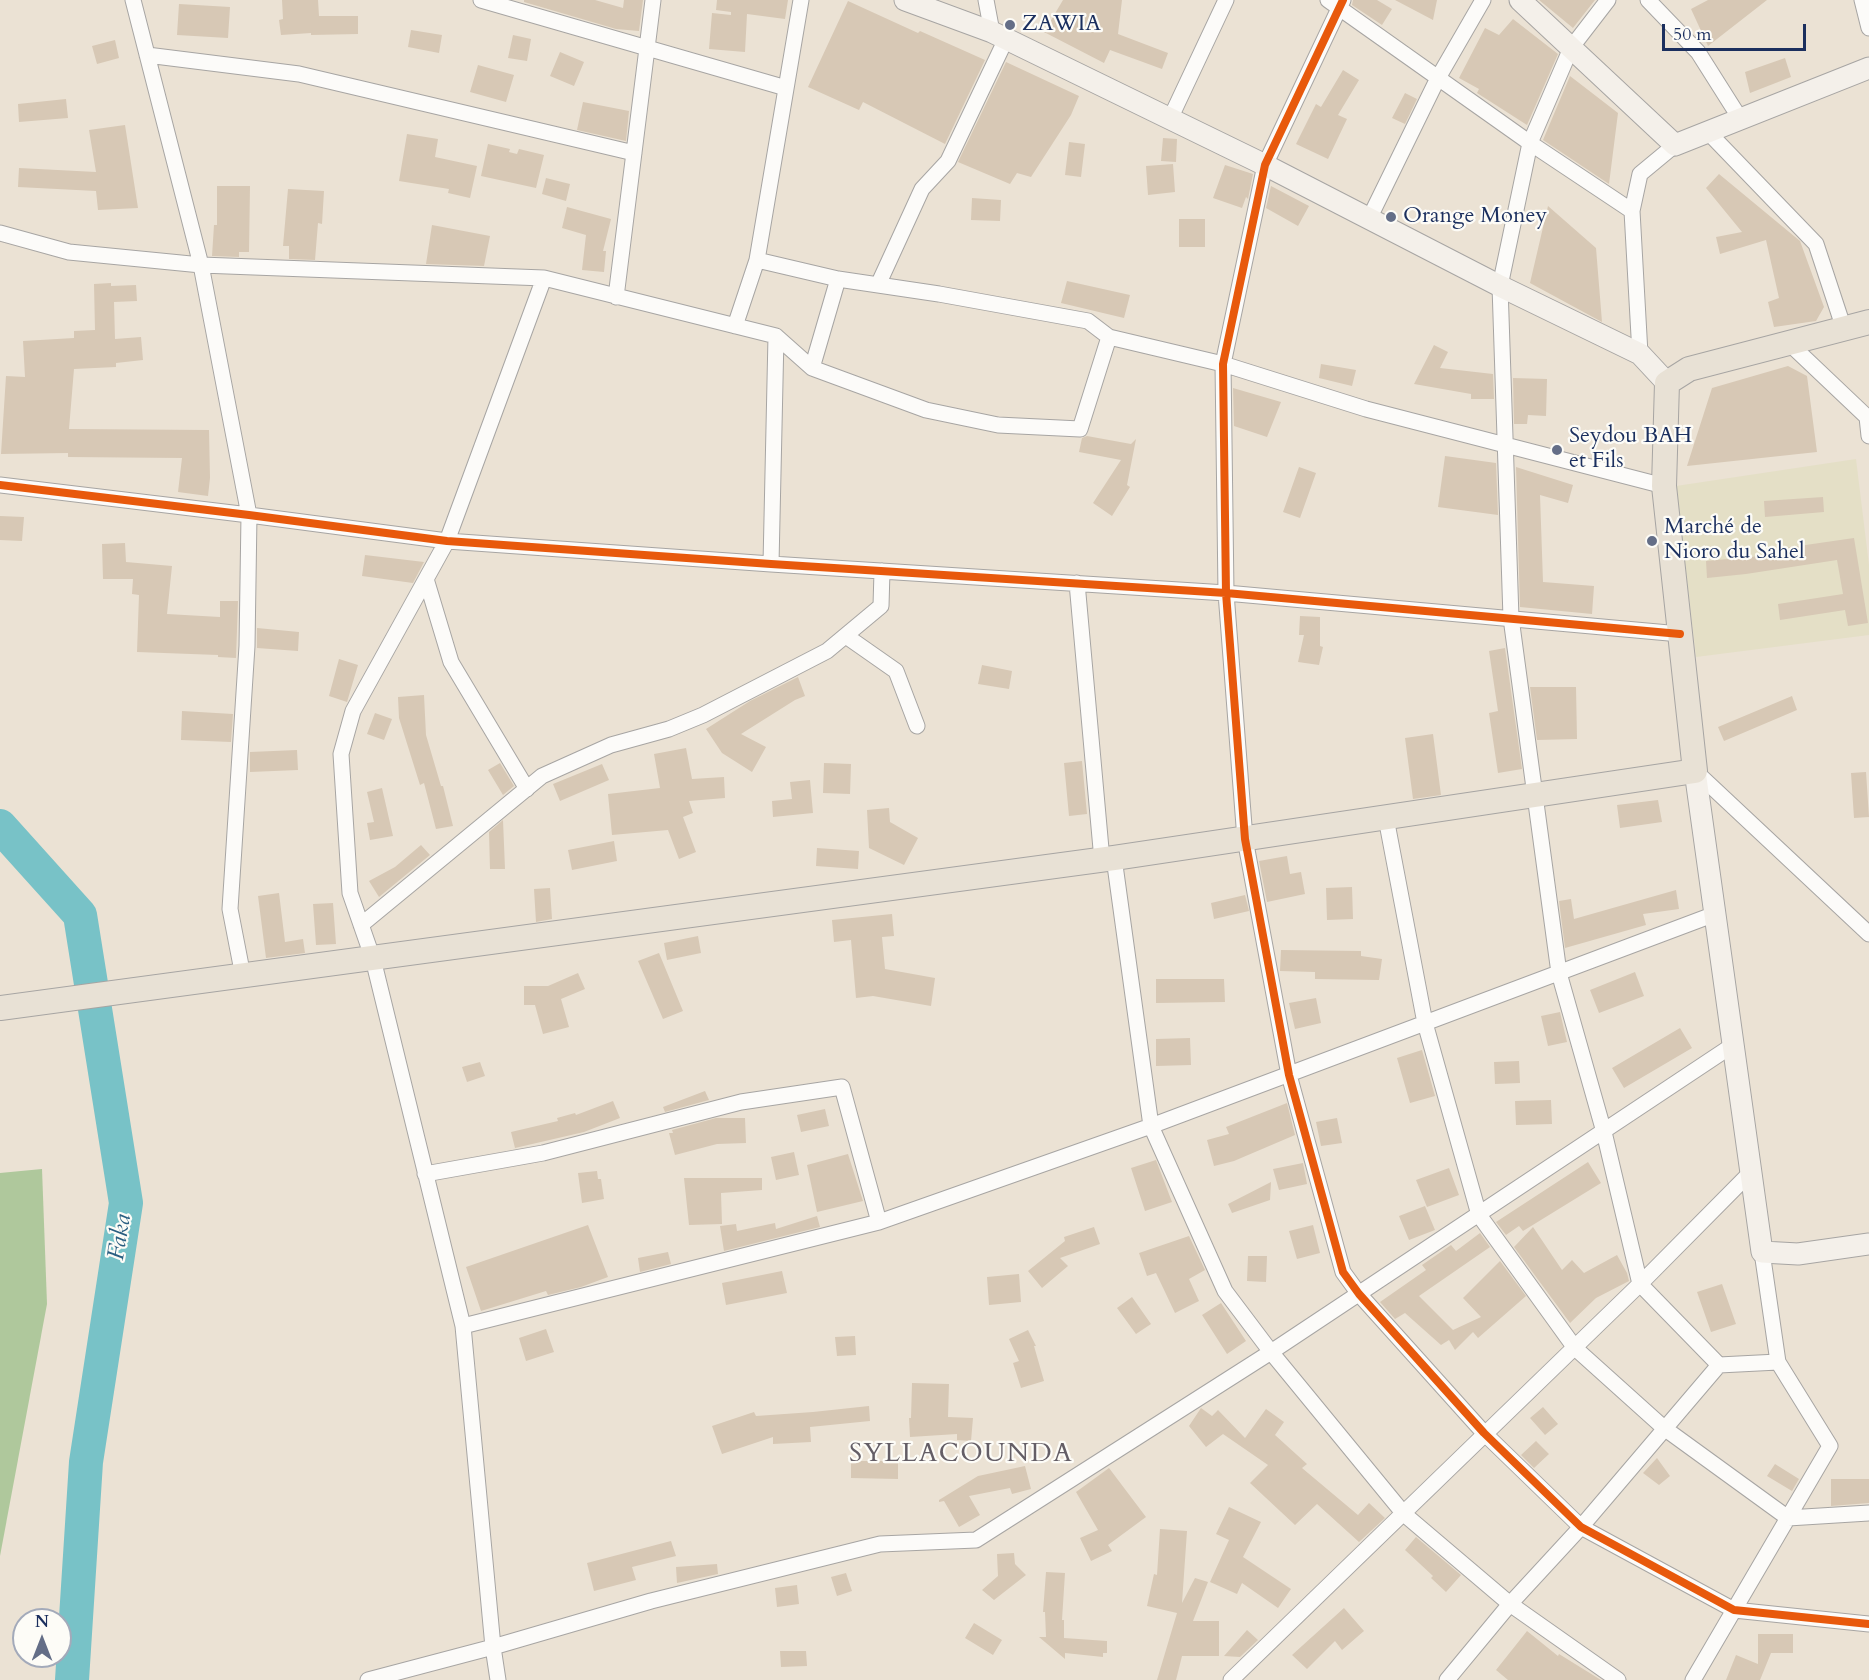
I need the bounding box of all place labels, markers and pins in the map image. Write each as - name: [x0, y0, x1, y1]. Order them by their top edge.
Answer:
- place label: ZAWIA: [1022, 12, 1101, 38]
- marker: ZAWIA: [1003, 18, 1017, 32]
- place label: Orange Money: [1403, 204, 1547, 230]
- marker: Orange Money: [1384, 210, 1398, 224]
- place label: Seydou BAH et Fils: [1569, 424, 1692, 476]
- marker: Seydou BAH et Fils: [1550, 443, 1564, 457]
- place label: Marché de Nioro du Sahel: [1664, 515, 1805, 566]
- marker: Marché de Nioro du Sahel: [1645, 534, 1659, 548]

